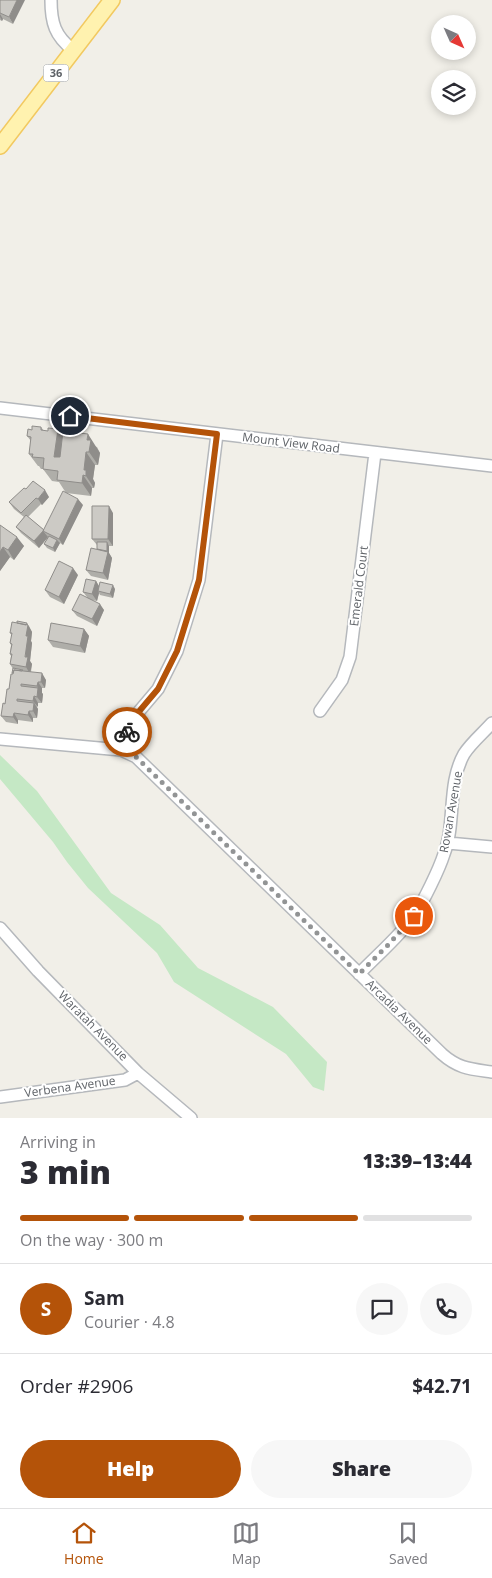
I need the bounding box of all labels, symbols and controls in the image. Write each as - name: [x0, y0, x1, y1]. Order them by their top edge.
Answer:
- north arrow: [431, 15, 476, 60]
- map controls: [431, 15, 476, 115]
- road number: 36: [44, 64, 68, 82]
- button: layers: [431, 70, 476, 115]
- pin: [49, 395, 91, 437]
- icon: home: [56, 402, 84, 430]
- street label: Mount View Road: [241, 428, 341, 457]
- street label: Emerald Court: [345, 545, 372, 627]
- courier: [102, 707, 152, 757]
- icon: bike: [113, 718, 141, 746]
- street label: Rowan Avenue: [435, 769, 466, 854]
- pin: [393, 895, 435, 937]
- icon: bag: [400, 902, 428, 930]
- street label: Arcadia Avenue: [362, 975, 437, 1048]
- street label: Waratah Avenue: [55, 987, 132, 1065]
- street label: Verbena Avenue: [23, 1072, 117, 1101]
- text: Arriving in: [20, 1131, 96, 1153]
- text: 13:39–13:44: [362, 1148, 472, 1174]
- text: 3 min: [20, 1150, 111, 1193]
- text: On the way · 300 m: [20, 1229, 163, 1251]
- button: chat: [356, 1283, 408, 1335]
- button: phone: [420, 1283, 472, 1335]
- text: Sam: [84, 1285, 125, 1311]
- text: S: [41, 1296, 51, 1322]
- text: Courier · 4.8: [84, 1311, 175, 1333]
- text: Order #2906: [20, 1373, 133, 1399]
- text: $42.71: [412, 1373, 472, 1399]
- button: Help: [20, 1440, 241, 1498]
- button: Share: [251, 1440, 472, 1498]
- tab: Home: [64, 1519, 104, 1568]
- tab: Map: [232, 1519, 261, 1568]
- tab: Saved: [389, 1519, 428, 1568]

